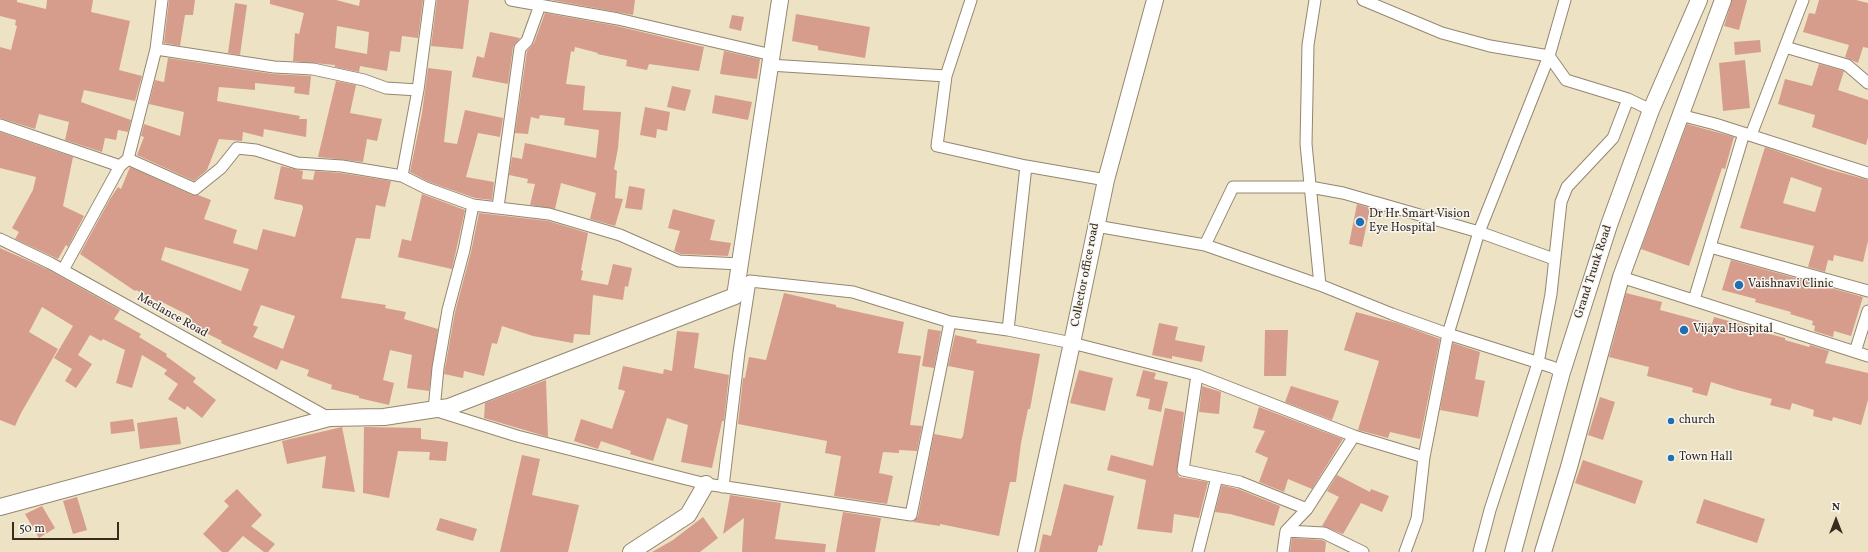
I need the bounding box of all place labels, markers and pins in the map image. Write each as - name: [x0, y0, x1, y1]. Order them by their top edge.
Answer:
- place label: Dr Hr Smart Vision Eye Hospital: [1369, 208, 1470, 236]
- marker: Dr Hr Smart Vision Eye Hospital: [1354, 216, 1366, 228]
- place label: Vaishnavi Clinic: [1748, 278, 1833, 292]
- marker: Vaishnavi Clinic: [1733, 279, 1745, 291]
- place label: Vijaya Hospital: [1693, 323, 1773, 337]
- marker: Vijaya Hospital: [1678, 324, 1690, 336]
- place label: church: [1679, 414, 1715, 428]
- marker: church: [1666, 416, 1676, 426]
- place label: Town Hall: [1679, 451, 1732, 465]
- marker: Town Hall: [1666, 453, 1676, 463]

